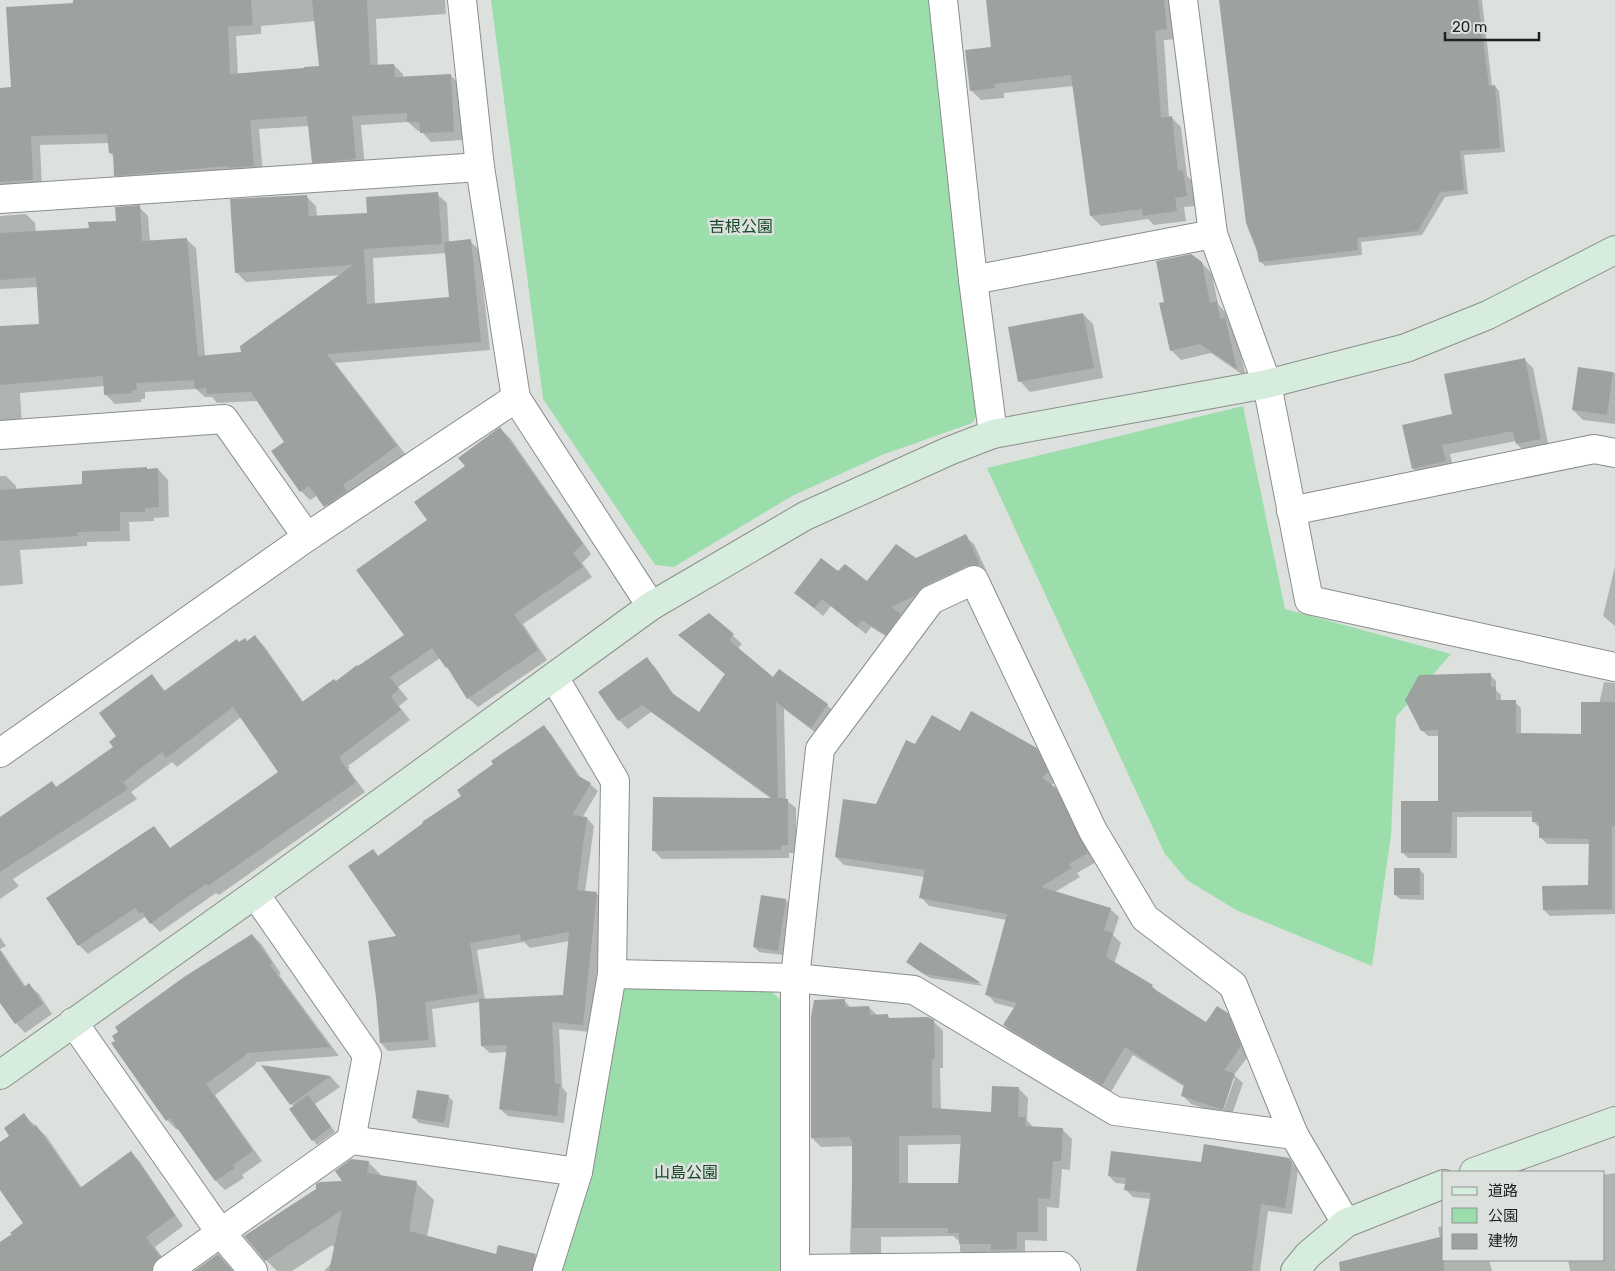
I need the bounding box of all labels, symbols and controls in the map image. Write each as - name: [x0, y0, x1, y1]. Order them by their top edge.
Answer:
- scale bar: [1445, 10, 1539, 42]
- text: 20 m: [1452, 18, 1487, 36]
- park label: 吉根公園: [709, 217, 773, 236]
- park label: 山島公園: [654, 1163, 718, 1182]
- legend: [1442, 1171, 1605, 1261]
- text: 道路: [1488, 1182, 1518, 1200]
- text: 公園: [1488, 1207, 1518, 1225]
- text: 建物: [1488, 1232, 1518, 1250]

